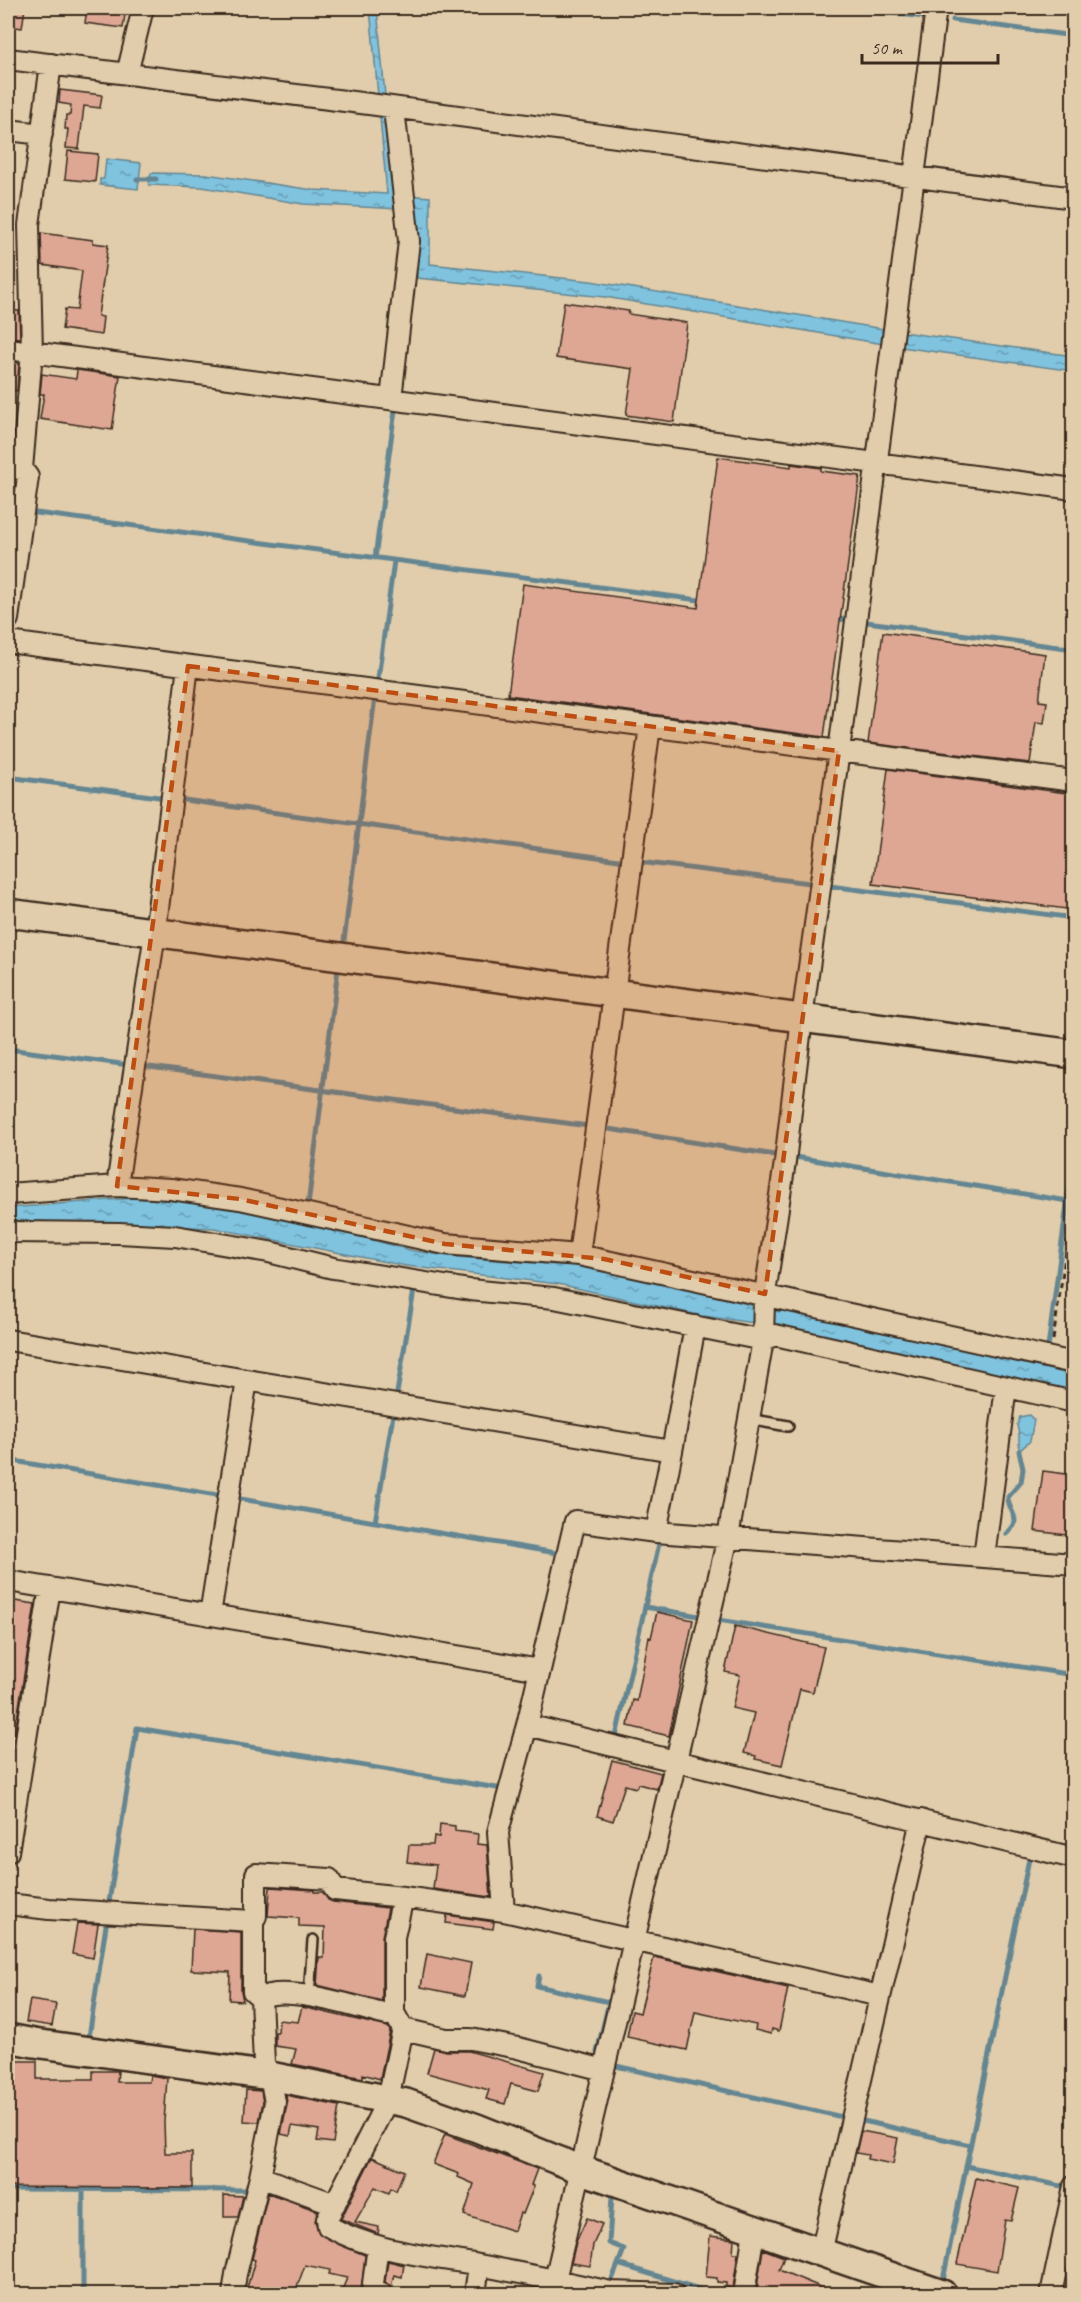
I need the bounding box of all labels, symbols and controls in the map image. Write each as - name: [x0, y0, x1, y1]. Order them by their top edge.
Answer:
- scale bar: [862, 27, 998, 65]
- text: 50 m: [871, 37, 904, 59]

